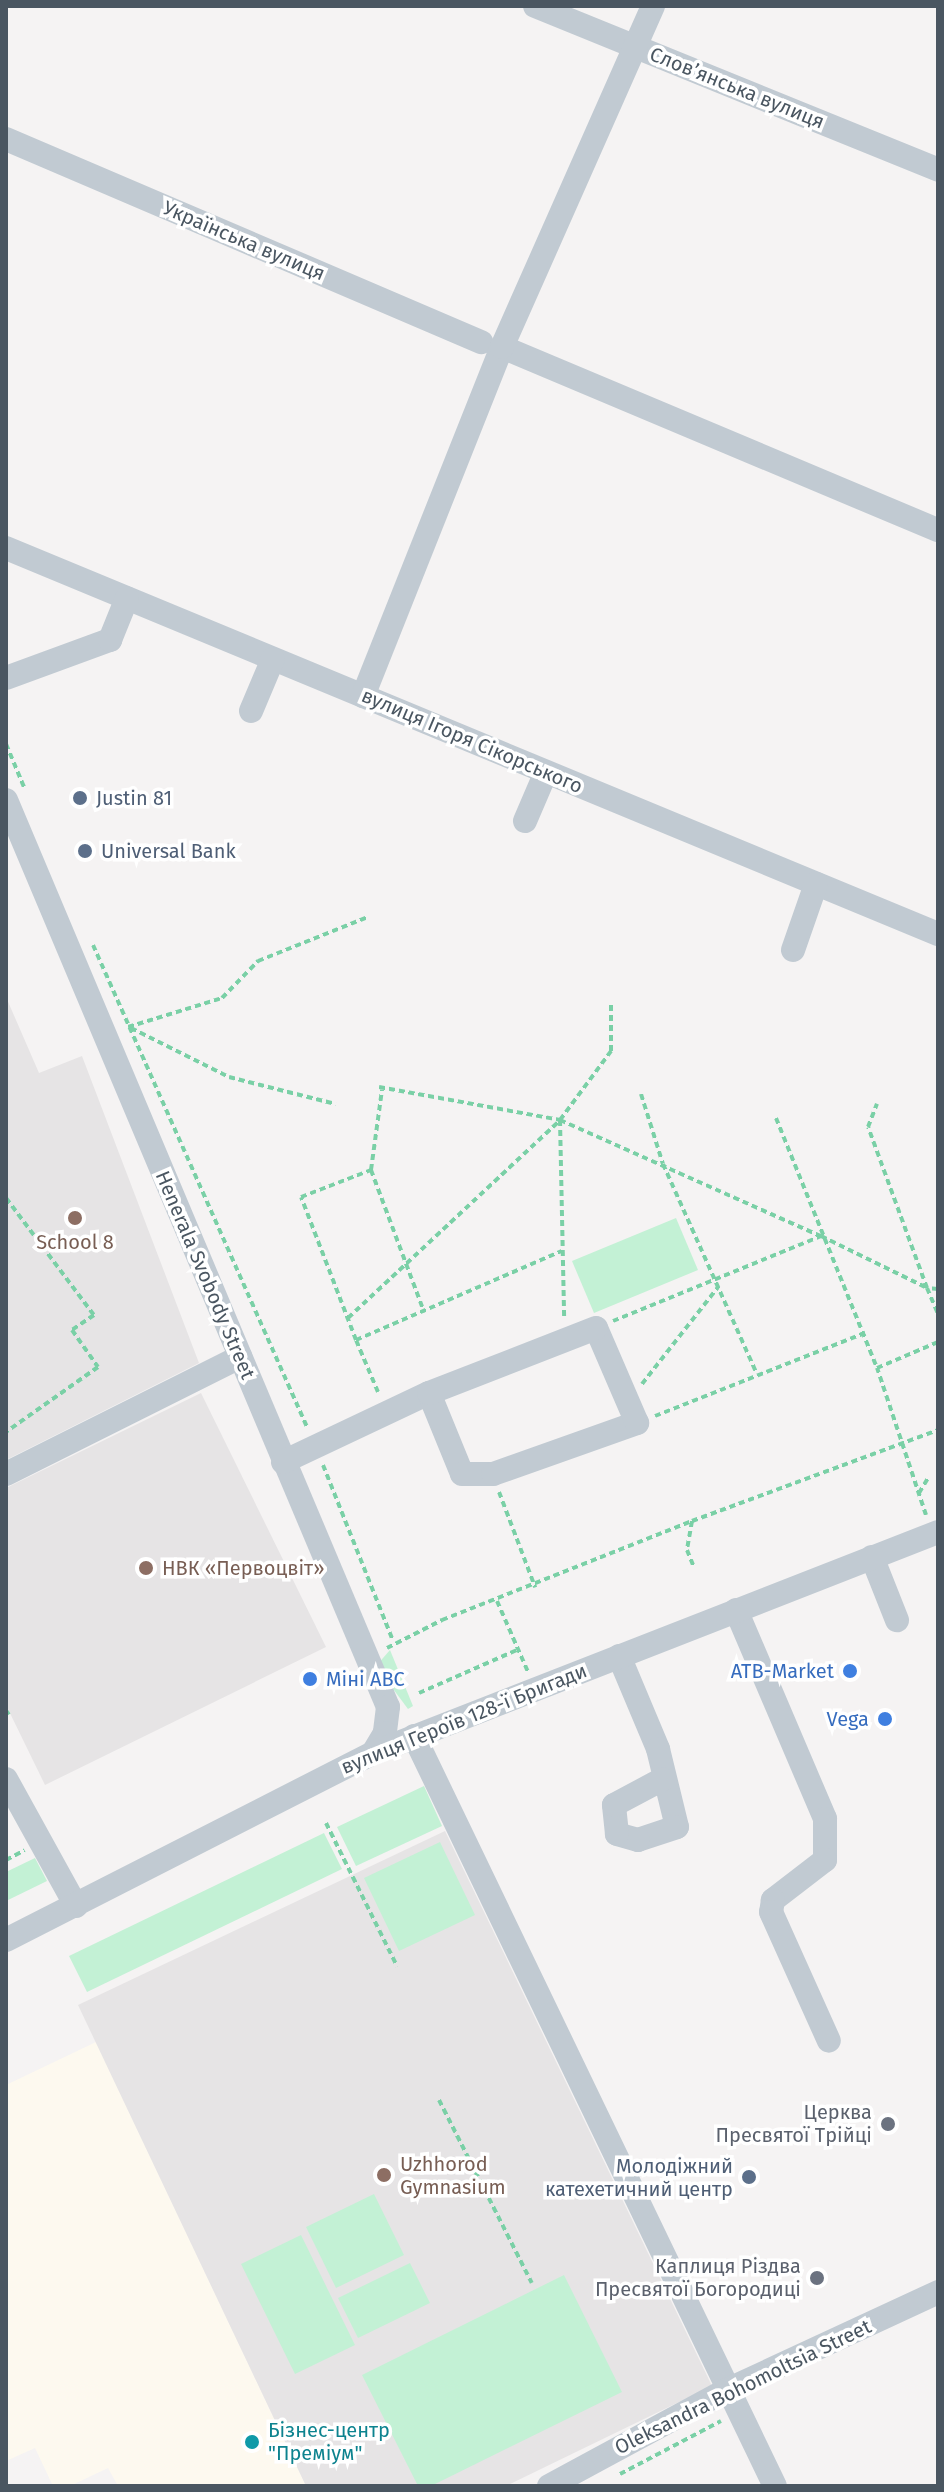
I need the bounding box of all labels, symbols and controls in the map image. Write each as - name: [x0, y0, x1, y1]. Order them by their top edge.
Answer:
- street label: Словʼянська вулиця: [646, 42, 828, 134]
- street label: Українська вулиця: [159, 196, 329, 286]
- street label: вулиця Ігоря Сікорського: [358, 683, 586, 799]
- place label: Justin 81: [96, 786, 172, 810]
- marker: Justin 81: [71, 789, 89, 807]
- place label: Universal Bank: [101, 839, 236, 863]
- marker: Universal Bank: [76, 842, 94, 860]
- street label: Henerala Svobody Street: [150, 1167, 260, 1383]
- marker: School 8: [66, 1209, 84, 1227]
- place label: School 8: [36, 1230, 114, 1254]
- place label: НВК «Первоцвіт»: [162, 1556, 324, 1580]
- marker: НВК «Первоцвіт»: [137, 1559, 155, 1577]
- street label: вулиця Героїв 128-ї Бригади: [338, 1659, 590, 1779]
- place label: ATB-Market: [731, 1659, 834, 1683]
- marker: ATB-Market: [841, 1662, 859, 1680]
- place label: Міні ABC: [326, 1667, 405, 1691]
- marker: Міні ABC: [301, 1670, 319, 1688]
- place label: Vega: [827, 1707, 869, 1731]
- marker: Vega: [876, 1710, 894, 1728]
- place label: Церква Пресвятої Трійці: [716, 2100, 872, 2147]
- marker: Церква Пресвятої Трійці: [879, 2115, 897, 2133]
- place label: Uzhhorod Gymnasium: [400, 2152, 506, 2199]
- place label: Молодіжний катехетичний центр: [545, 2154, 733, 2201]
- marker: Uzhhorod Gymnasium: [375, 2166, 393, 2184]
- marker: Молодіжний катехетичний центр: [740, 2168, 758, 2186]
- place label: Каплиця Різдва Пресвятої Богородиці: [595, 2254, 801, 2301]
- marker: Каплиця Різдва Пресвятої Богородиці: [808, 2269, 826, 2287]
- street label: Oleksandra Bohomoltsia Street: [611, 2314, 875, 2460]
- place label: Бізнес-центр "Преміум": [268, 2418, 390, 2465]
- marker: Бізнес-центр "Преміум": [243, 2433, 261, 2451]

